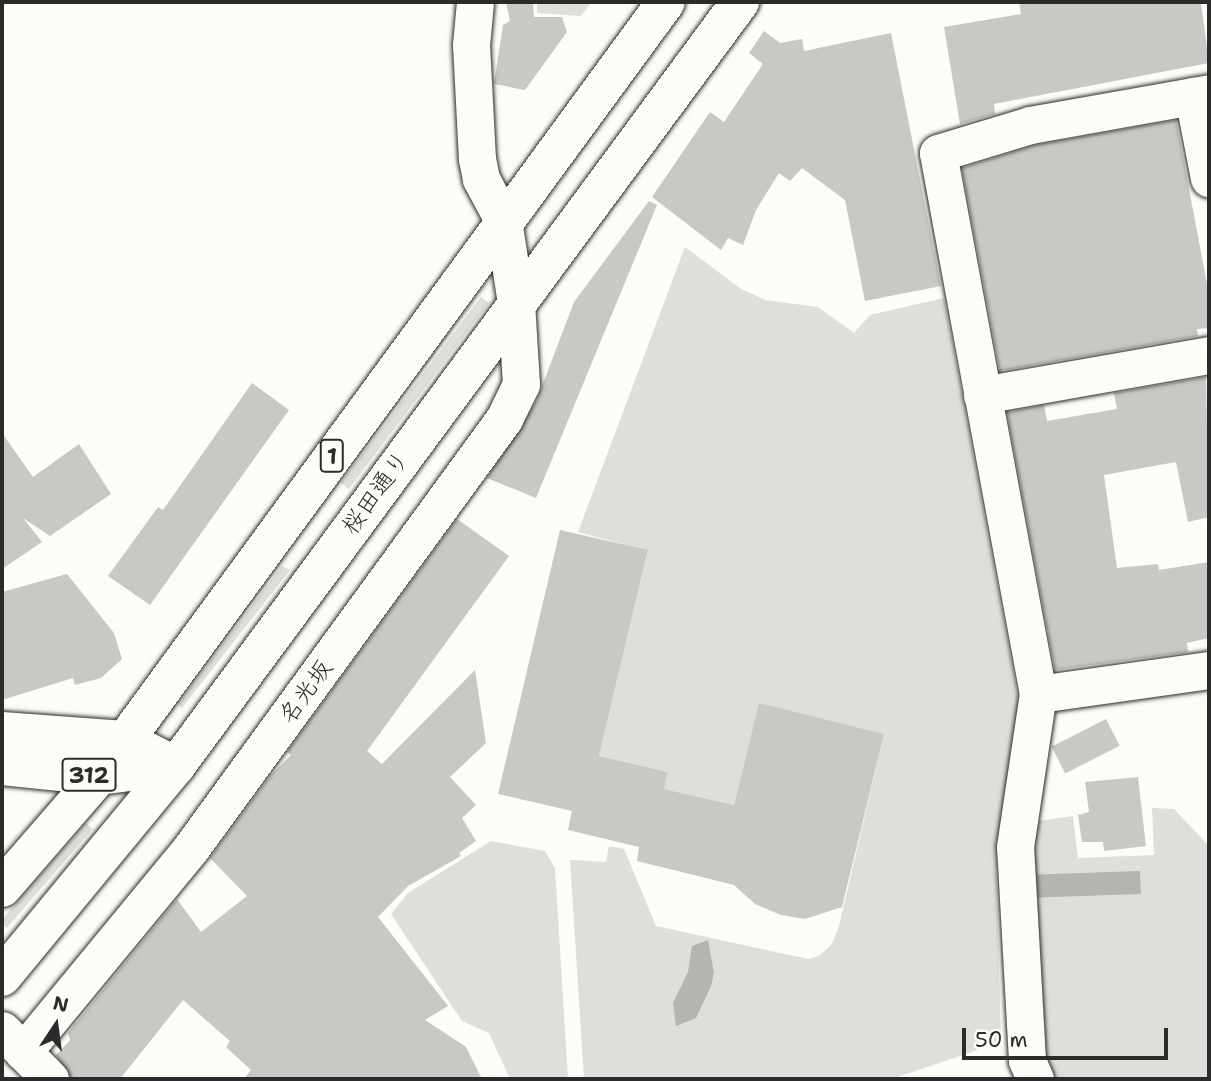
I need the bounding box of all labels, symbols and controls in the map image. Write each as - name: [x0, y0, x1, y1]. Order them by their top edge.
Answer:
- road number: 1: [320, 436, 344, 476]
- street label: 桜田通り: [336, 446, 416, 540]
- street label: 名光坂: [273, 654, 339, 730]
- road number: 312: [61, 755, 117, 794]
- north arrow: [21, 990, 91, 1060]
- text: N: [51, 990, 71, 1018]
- scale bar: [966, 1014, 1172, 1058]
- text: 50 m: [975, 1026, 1028, 1054]

